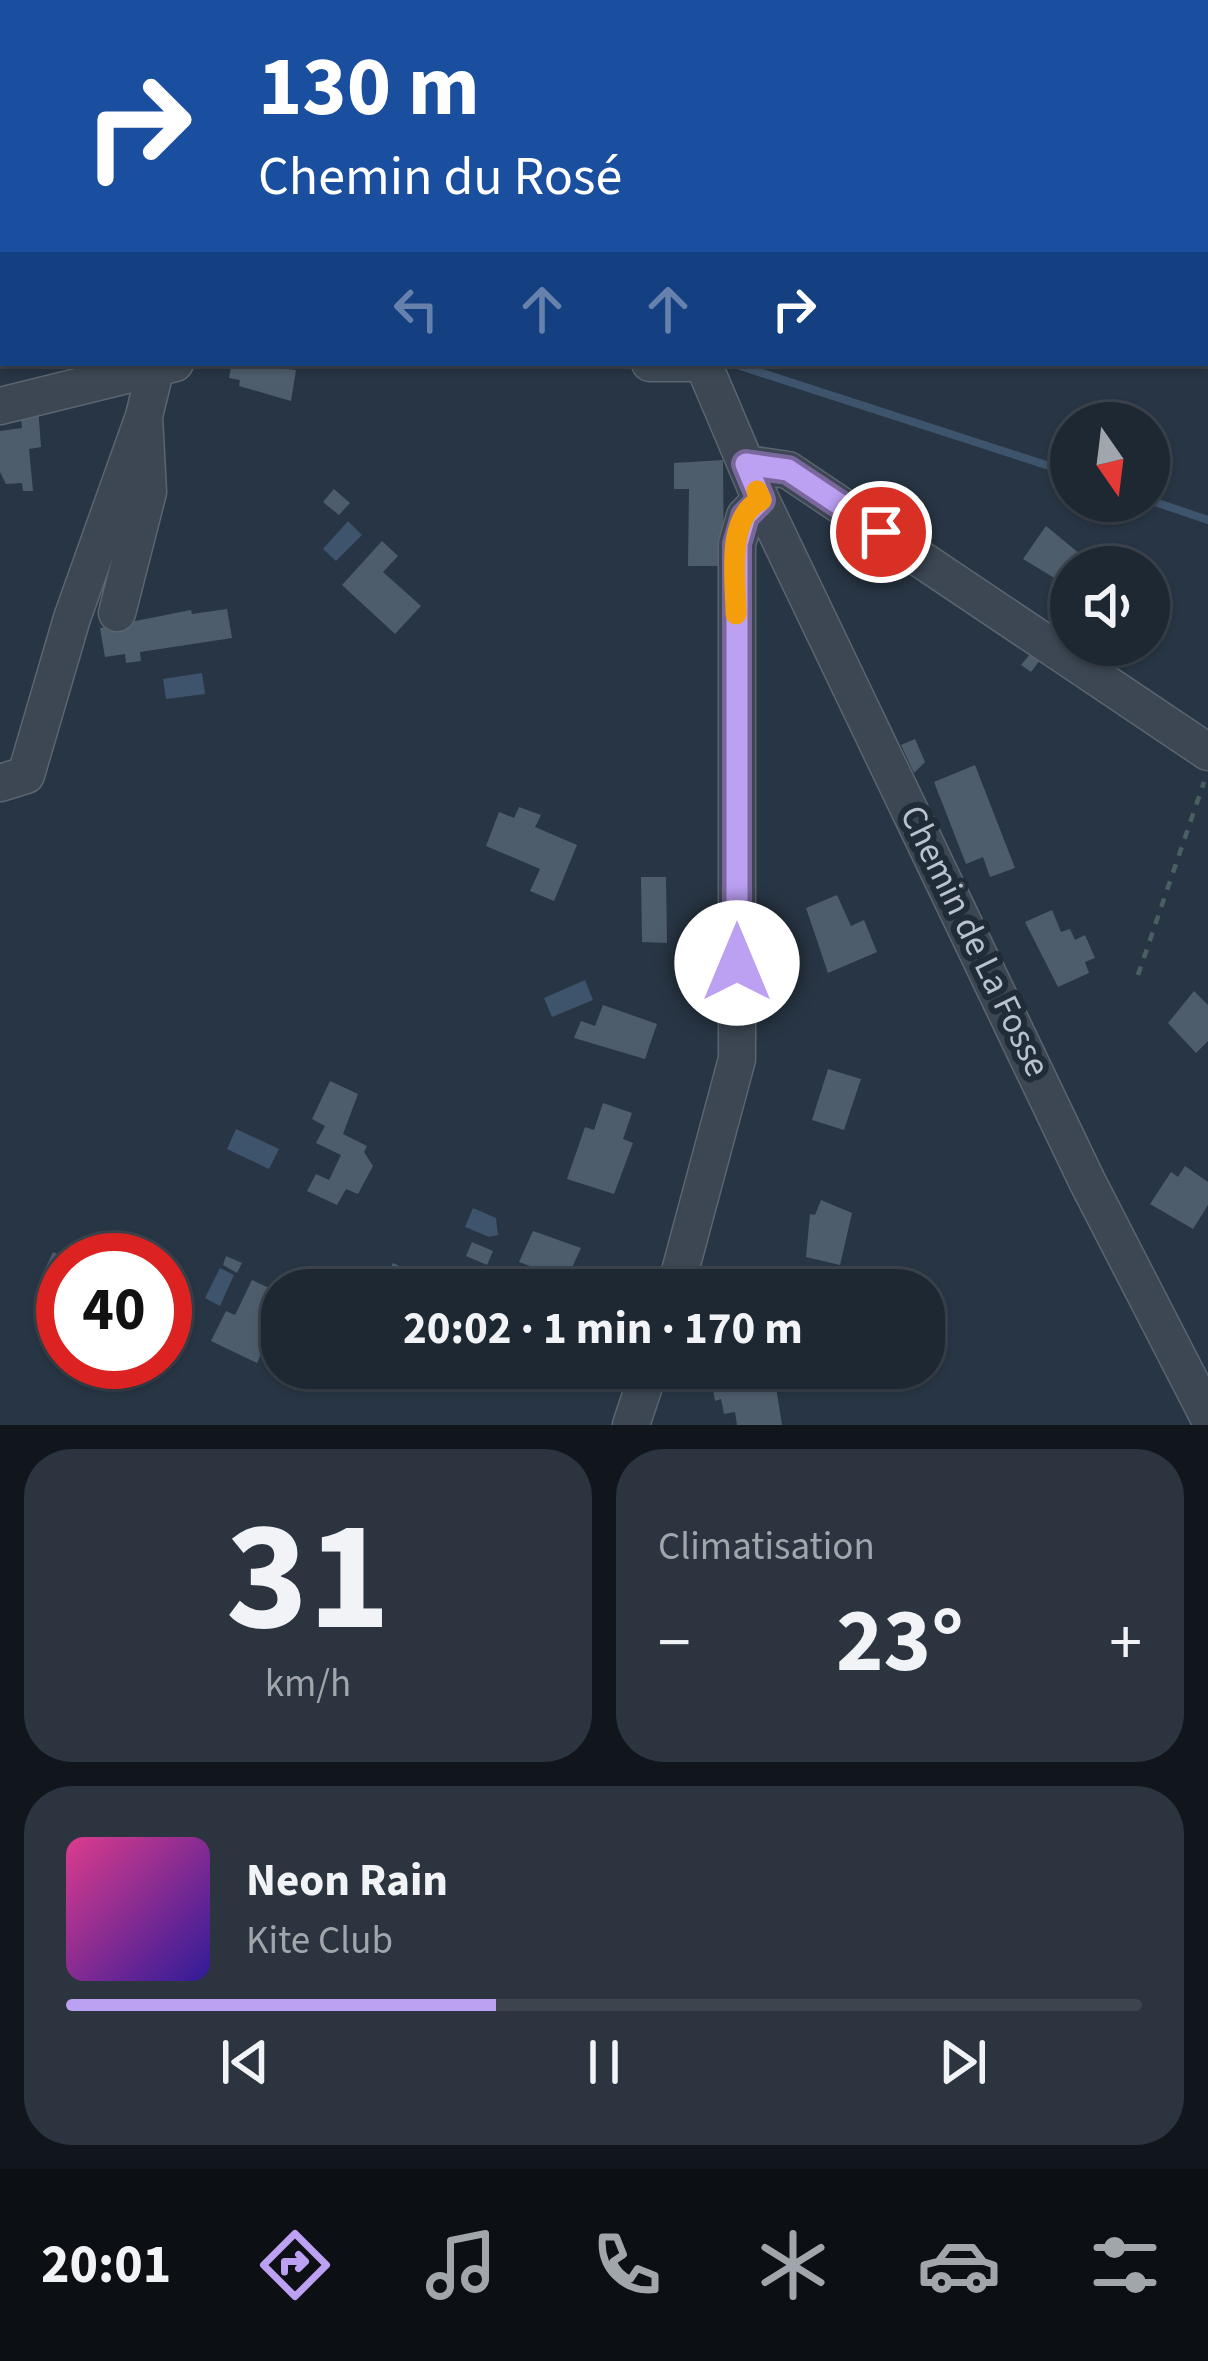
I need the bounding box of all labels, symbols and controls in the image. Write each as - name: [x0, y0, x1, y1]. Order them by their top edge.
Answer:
- text: 130 m: [258, 28, 480, 148]
- icon: right: [60, 48, 216, 204]
- text: Chemin du Rosé: [258, 139, 622, 216]
- icon: left: [383, 276, 449, 342]
- icon: ahead: [509, 276, 575, 342]
- icon: ahead: [635, 276, 701, 342]
- icon: right: [761, 276, 827, 342]
- north arrow: [1050, 402, 1170, 522]
- map controls: [1050, 402, 1170, 666]
- pin: [830, 481, 932, 583]
- icon: arrive: [848, 499, 914, 565]
- button: sound: [1050, 546, 1170, 666]
- street label: Chemin de La Fosse: [887, 797, 1063, 1085]
- position arrow: [674, 900, 800, 1026]
- speed limit sign: 40: [36, 1233, 192, 1389]
- text: 20:02 · 1 min · 170 m: [403, 1297, 803, 1361]
- text: 31: [226, 1467, 390, 1689]
- text: Climatisation: [658, 1519, 875, 1575]
- text: 23°: [836, 1578, 964, 1706]
- text: −: [658, 1596, 691, 1690]
- text: +: [1109, 1596, 1142, 1690]
- text: km/h: [265, 1656, 351, 1712]
- text: Neon Rain: [246, 1849, 448, 1913]
- text: Kite Club: [246, 1913, 393, 1969]
- icon: previous: [212, 2029, 278, 2095]
- icon: pause: [571, 2029, 637, 2095]
- icon: next: [930, 2029, 996, 2095]
- icon: directions: [253, 2223, 337, 2307]
- icon: music: [419, 2223, 503, 2307]
- icon: phone: [585, 2223, 669, 2307]
- icon: climate: [751, 2223, 835, 2307]
- icon: car: [917, 2223, 1001, 2307]
- icon: filters: [1083, 2223, 1167, 2307]
- text: 20:01: [41, 2227, 171, 2304]

